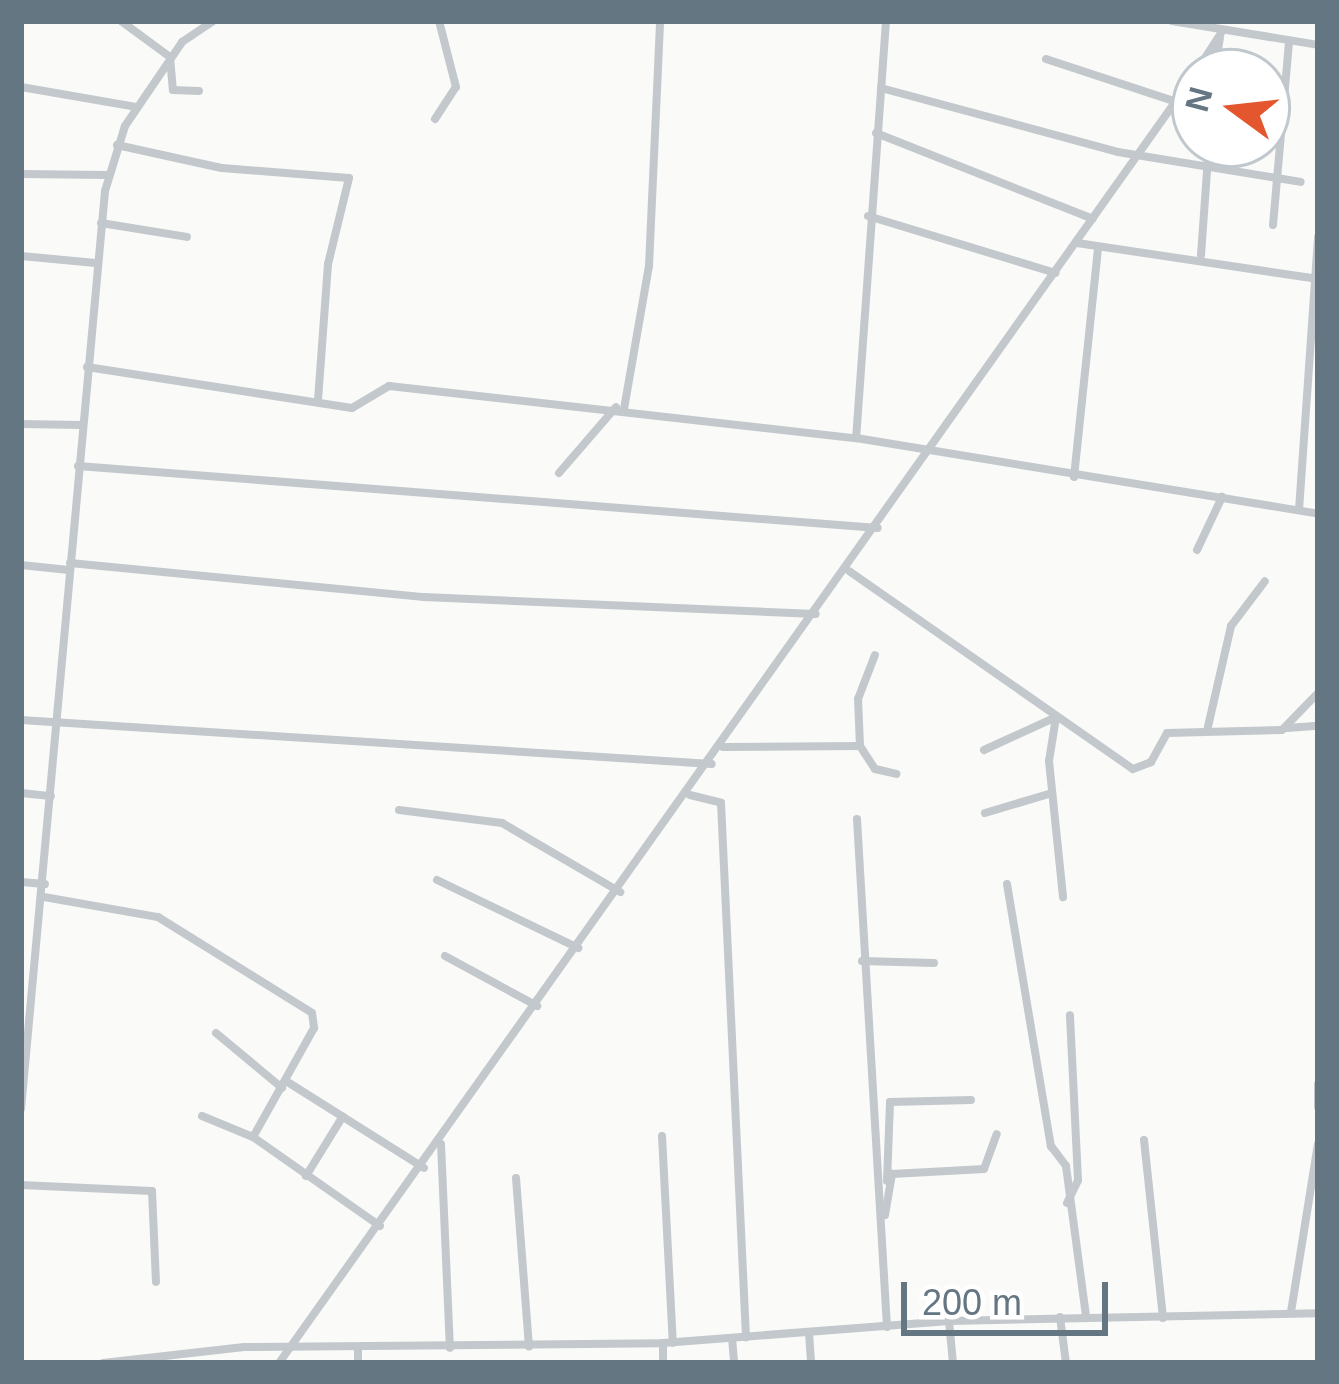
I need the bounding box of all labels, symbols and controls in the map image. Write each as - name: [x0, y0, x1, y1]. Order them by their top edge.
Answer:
- north arrow: [1171, 48, 1291, 168]
- text: N: [1178, 83, 1220, 116]
- scale bar: [907, 1258, 1114, 1332]
- text: 200 m: [922, 1282, 1022, 1323]

